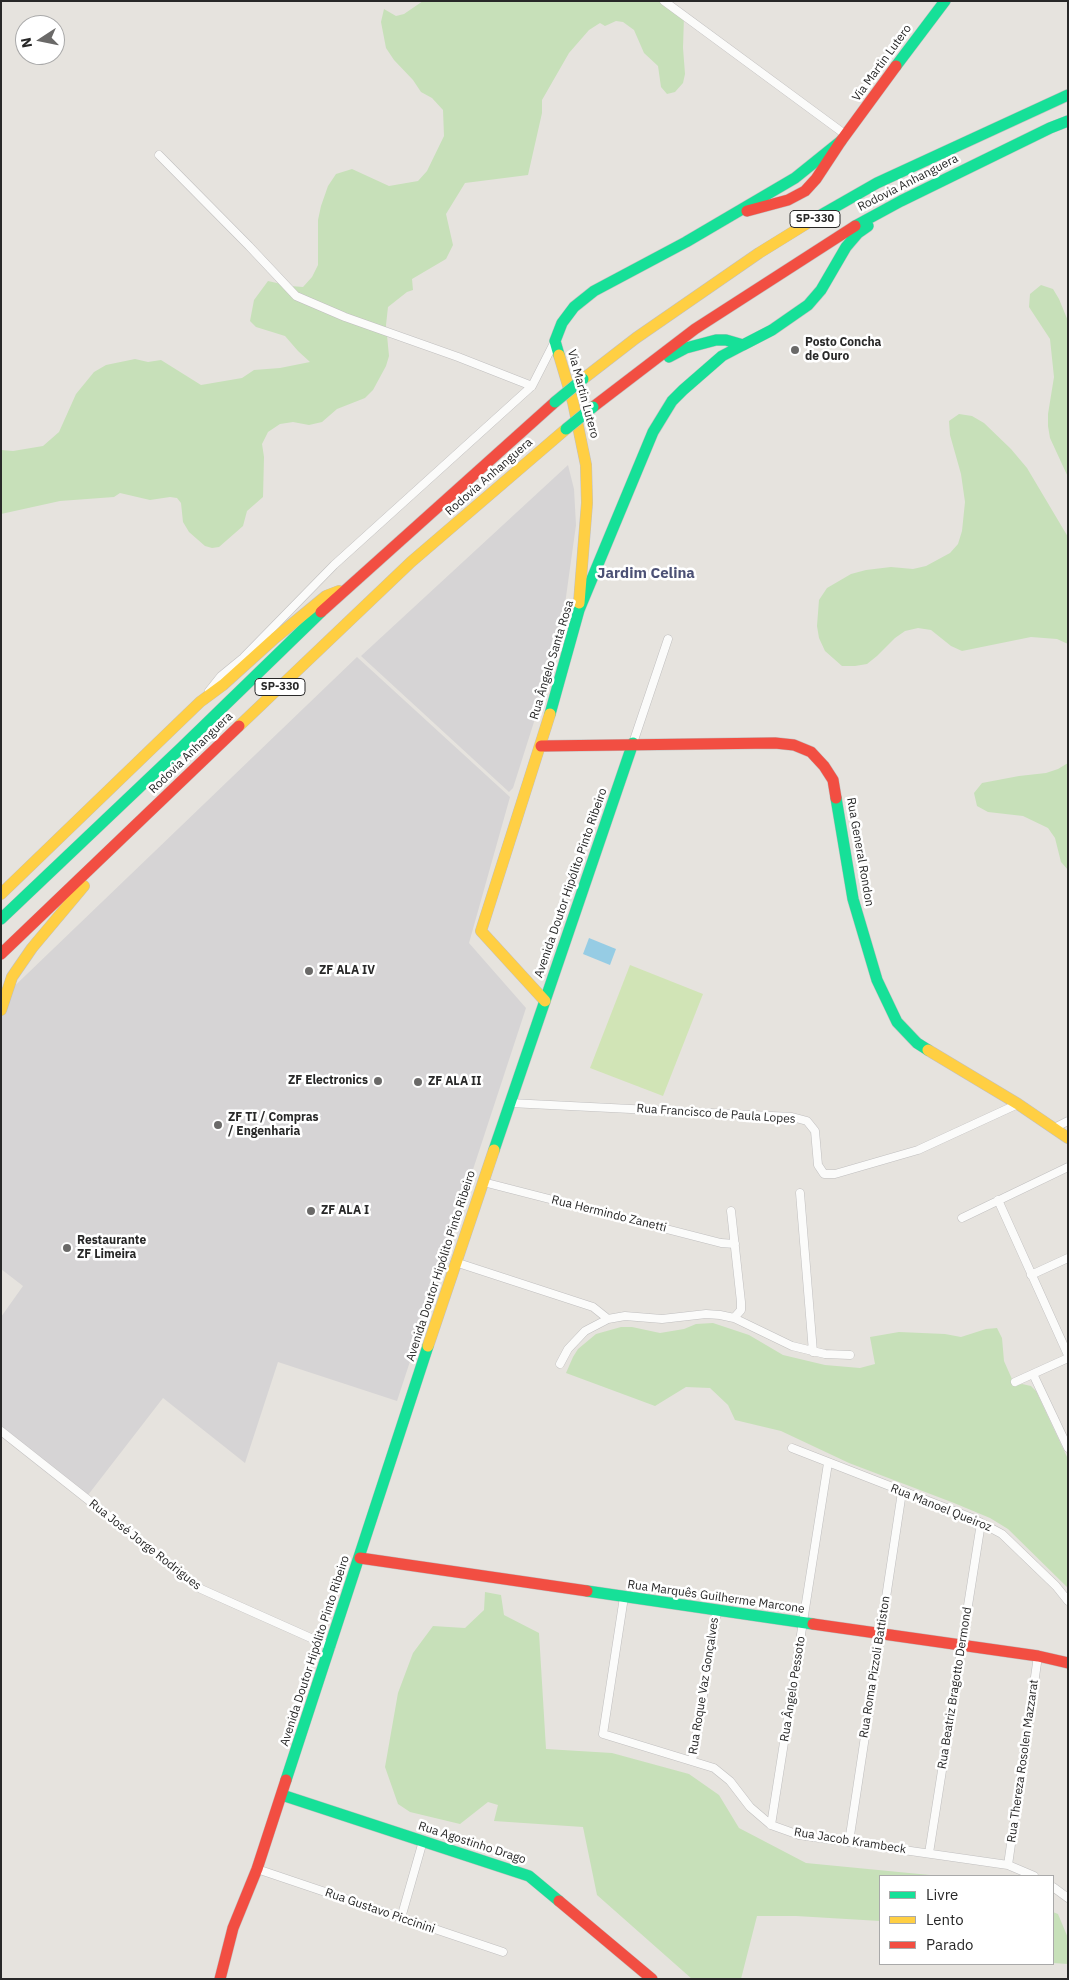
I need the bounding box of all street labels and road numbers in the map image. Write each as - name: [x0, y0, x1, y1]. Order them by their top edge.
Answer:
- street label: Via Martin Lutero: [849, 22, 915, 104]
- street label: Rodovia Anhanguera: [855, 151, 961, 215]
- road number: SP-330: [790, 210, 840, 228]
- street label: Via Martin Lutero: [564, 348, 602, 440]
- street label: Rodovia Anhanguera: [442, 435, 536, 519]
- street label: Rua Ângelo Santa Rosa: [527, 599, 577, 721]
- road number: SP-330: [255, 679, 305, 696]
- street label: Rodovia Anhanguera: [146, 709, 236, 797]
- street label: Avenida Doutor Hipólito Pinto Ribeiro: [532, 786, 610, 980]
- street label: Rua General Rondon: [843, 796, 877, 908]
- street label: Rua Francisco de Paula Lopes: [636, 1101, 796, 1127]
- street label: Avenida Doutor Hipólito Pinto Ribeiro: [403, 1169, 479, 1363]
- street label: Rua Hermindo Zanetti: [550, 1193, 668, 1235]
- street label: Rua Manoel Queiroz: [888, 1481, 994, 1535]
- street label: Rua José Jorge Rodrigues: [86, 1497, 204, 1593]
- street label: Avenida Doutor Hipólito Pinto Ribeiro: [277, 1554, 353, 1748]
- street label: Rua Marquês Guilherme Marcone: [626, 1577, 806, 1617]
- street label: Rua Roma Pizzoli Battiston: [857, 1595, 893, 1739]
- street label: Rua Beatriz Bragotto Dermond: [935, 1606, 975, 1770]
- street label: Rua Roque Vaz Gonçalves: [686, 1616, 722, 1756]
- street label: Rua Ângelo Pessoto: [778, 1635, 808, 1743]
- street label: Rua Thereza Rosolen Mazzarat: [1004, 1678, 1042, 1844]
- street label: Rua Agostinho Drago: [416, 1819, 528, 1867]
- street label: Rua Jacob Krambeck: [793, 1825, 907, 1857]
- street label: Rua Gustavo Piccinini: [323, 1885, 437, 1937]

